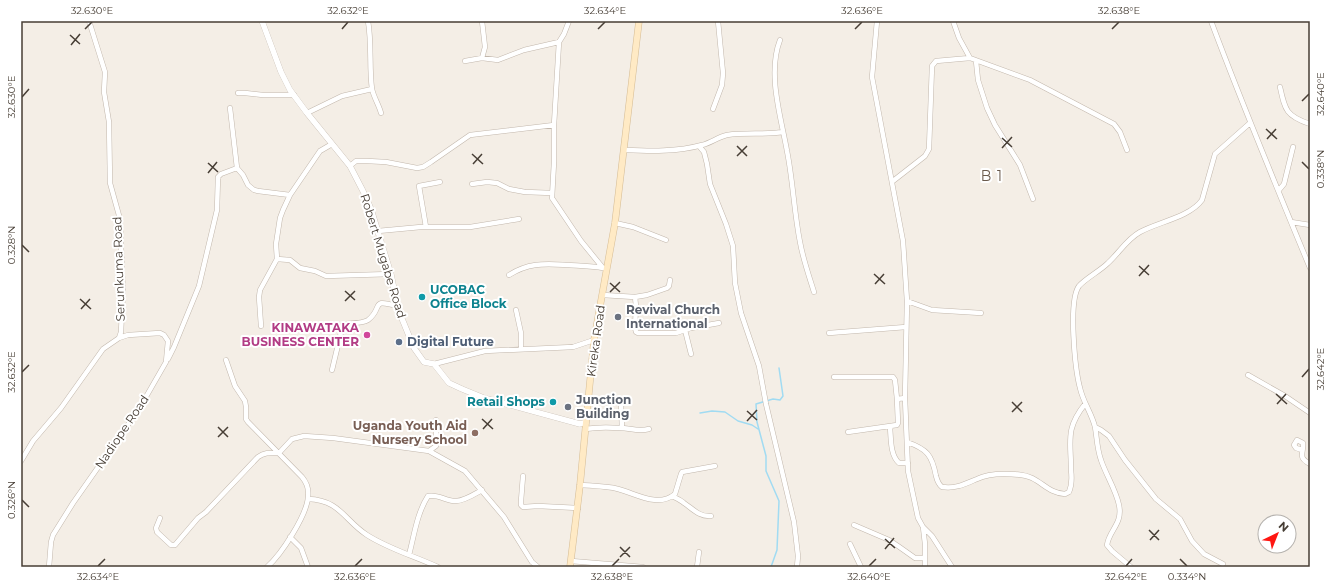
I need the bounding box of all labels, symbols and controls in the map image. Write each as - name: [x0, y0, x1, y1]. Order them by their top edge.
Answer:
- text: 32.630°E: [71, 4, 114, 17]
- text: 32.632°E: [327, 4, 369, 17]
- text: 32.634°E: [584, 4, 626, 17]
- text: 32.636°E: [841, 4, 883, 17]
- text: 32.638°E: [1098, 4, 1140, 17]
- text: 32.640°E: [1314, 72, 1327, 116]
- text: 32.630°E: [5, 75, 18, 118]
- text: 0.338°N: [1314, 150, 1327, 188]
- district label: B 1: [981, 167, 1003, 185]
- street label: Robert Mugabe Road: [357, 192, 410, 320]
- street label: Serunkuma Road: [109, 216, 128, 322]
- text: 0.328°N: [5, 226, 18, 264]
- place label: UCOBAC Office Block: [430, 282, 507, 311]
- marker: UCOBAC Office Block: [417, 292, 427, 302]
- place label: Revival Church International: [626, 302, 720, 331]
- street label: Kireka Road: [583, 304, 608, 378]
- marker: Revival Church International: [613, 312, 623, 322]
- place label: KINAWATAKA BUSINESS CENTER: [242, 320, 360, 349]
- marker: KINAWATAKA BUSINESS CENTER: [362, 330, 372, 340]
- place label: Digital Future: [407, 334, 494, 349]
- marker: Digital Future: [394, 337, 404, 347]
- text: 32.642°E: [1314, 347, 1327, 390]
- text: 32.632°E: [5, 351, 18, 393]
- street label: Nadiope Road: [91, 392, 152, 471]
- place label: Junction Building: [575, 392, 631, 421]
- place label: Retail Shops: [467, 394, 546, 409]
- marker: Retail Shops: [548, 397, 558, 407]
- marker: Junction Building: [563, 402, 573, 412]
- place label: Uganda Youth Aid Nursery School: [353, 418, 467, 447]
- marker: Uganda Youth Aid Nursery School: [470, 428, 480, 438]
- text: 0.326°N: [5, 481, 18, 519]
- north arrow: [1257, 514, 1297, 554]
- text: N: [1276, 519, 1292, 535]
- text: 32.634°E: [77, 570, 119, 583]
- text: 32.636°E: [334, 570, 376, 583]
- text: 32.638°E: [591, 570, 633, 583]
- text: 32.640°E: [847, 570, 891, 583]
- text: 32.642°E: [1105, 570, 1148, 583]
- text: 0.334°N: [1168, 570, 1206, 583]

